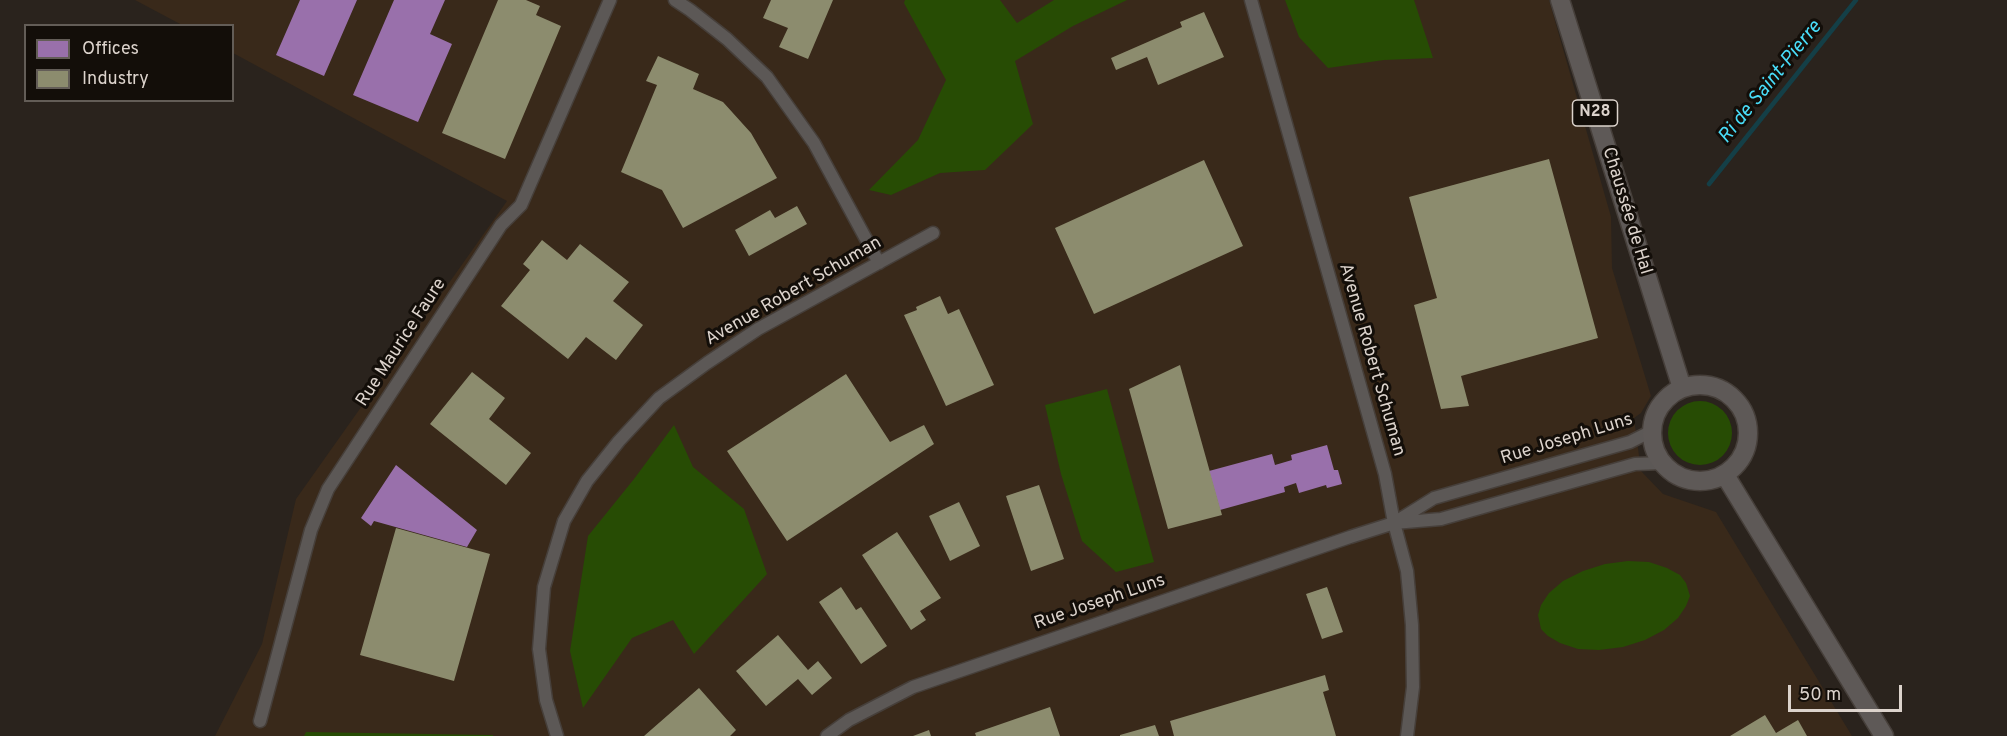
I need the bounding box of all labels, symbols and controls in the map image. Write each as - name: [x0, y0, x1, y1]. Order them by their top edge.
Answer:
- water label: Ri de Saint-Pierre: [1714, 17, 1828, 149]
- legend: [24, 24, 234, 102]
- text: Offices: [82, 38, 139, 61]
- text: Industry: [82, 68, 149, 91]
- road number: N28: [1572, 100, 1618, 126]
- street label: Chaussée de Hal: [1596, 145, 1656, 277]
- street label: Avenue Robert Schuman: [702, 233, 886, 351]
- street label: Avenue Robert Schuman: [1333, 261, 1409, 459]
- street label: Rue Maurice Faure: [353, 275, 451, 411]
- street label: Rue Joseph Luns: [1498, 410, 1636, 470]
- street label: Rue Joseph Luns: [1032, 571, 1168, 635]
- scale bar: [1791, 673, 1905, 711]
- text: 50 m: [1799, 684, 1841, 707]

